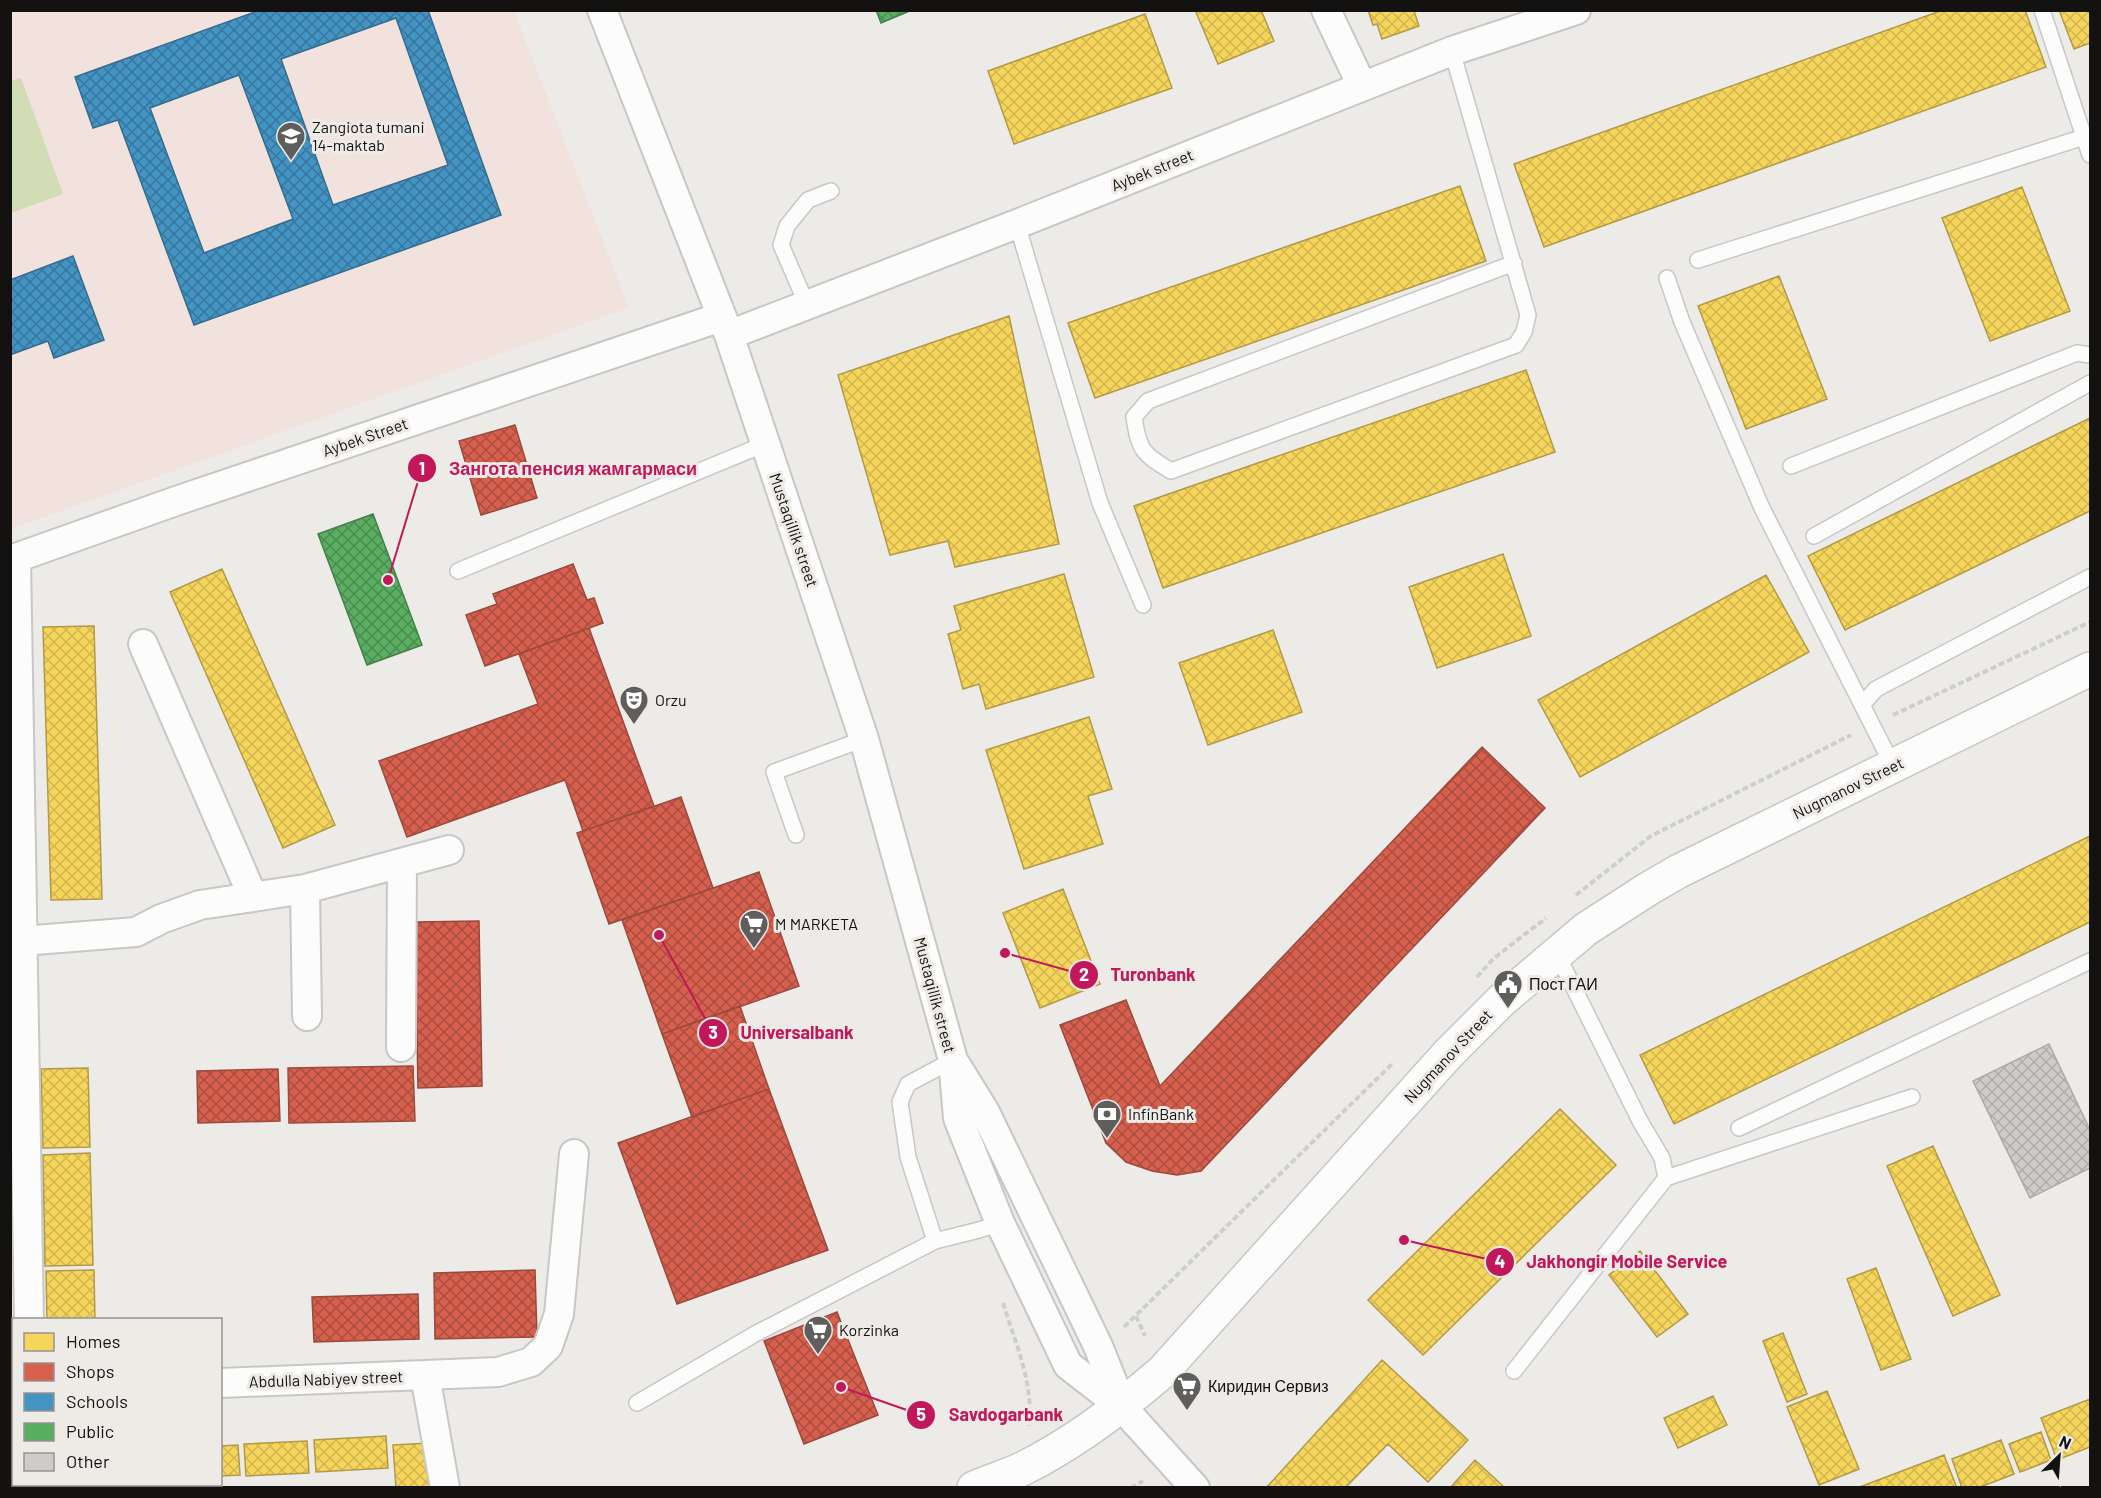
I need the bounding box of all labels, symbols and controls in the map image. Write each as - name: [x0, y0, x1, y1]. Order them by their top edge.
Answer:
- place label: Zangiota tumani 14-maktab: [312, 117, 425, 154]
- school or university icon: Zangiota tumani 14-maktab: [275, 120, 307, 162]
- street label: Aybek street: [1108, 144, 1196, 195]
- street label: Aybek Street: [320, 413, 410, 460]
- callout: Зангота пенсия жамгармаси: [407, 450, 709, 486]
- text: 1: [419, 457, 425, 479]
- text: Зангота пенсия жамгармаси: [449, 457, 697, 479]
- street label: Mustaqillik street: [766, 470, 823, 589]
- theatre icon: Orzu: [618, 684, 650, 726]
- place label: Orzu: [655, 690, 687, 709]
- street label: Nugmanov Street: [1789, 753, 1906, 823]
- supermarket icon: M MARKETA: [738, 908, 770, 950]
- place label: M MARKETA: [775, 914, 858, 933]
- street label: Mustaqillik street: [911, 935, 960, 1055]
- callout: Turonbank: [1069, 957, 1208, 993]
- text: 2: [1079, 963, 1089, 985]
- text: Turonbank: [1110, 963, 1196, 985]
- public building icon: Пост ГАИ: [1492, 968, 1524, 1010]
- place label: Пост ГАИ: [1529, 974, 1598, 993]
- street label: Nugmanov Street: [1400, 1005, 1496, 1106]
- callout: Universalbank: [698, 1015, 865, 1051]
- text: 3: [708, 1021, 718, 1043]
- text: Universalbank: [740, 1021, 854, 1043]
- bank icon: InfinBank: [1091, 1098, 1123, 1140]
- place label: InfinBank: [1128, 1104, 1194, 1123]
- callout: Jakhongir Mobile Service: [1485, 1244, 1740, 1280]
- text: 4: [1495, 1250, 1506, 1272]
- text: Jakhongir Mobile Service: [1527, 1250, 1728, 1272]
- supermarket icon: Korzinka: [802, 1314, 834, 1356]
- legend: [12, 1318, 222, 1486]
- place label: Korzinka: [839, 1320, 899, 1339]
- text: Homes: [66, 1330, 120, 1352]
- text: Shops: [66, 1360, 115, 1382]
- street label: Abdulla Nabiyev street: [248, 1366, 403, 1391]
- supermarket icon: Киридин Сервиз: [1171, 1370, 1203, 1412]
- place label: Киридин Сервиз: [1208, 1376, 1329, 1395]
- text: Schools: [66, 1390, 128, 1412]
- callout: Savdogarbank: [906, 1397, 1075, 1433]
- text: 5: [916, 1403, 926, 1425]
- text: Savdogarbank: [949, 1403, 1064, 1425]
- text: Public: [66, 1420, 114, 1442]
- north arrow: [2029, 1426, 2089, 1486]
- text: N: [2057, 1431, 2074, 1453]
- text: Other: [66, 1450, 110, 1472]

